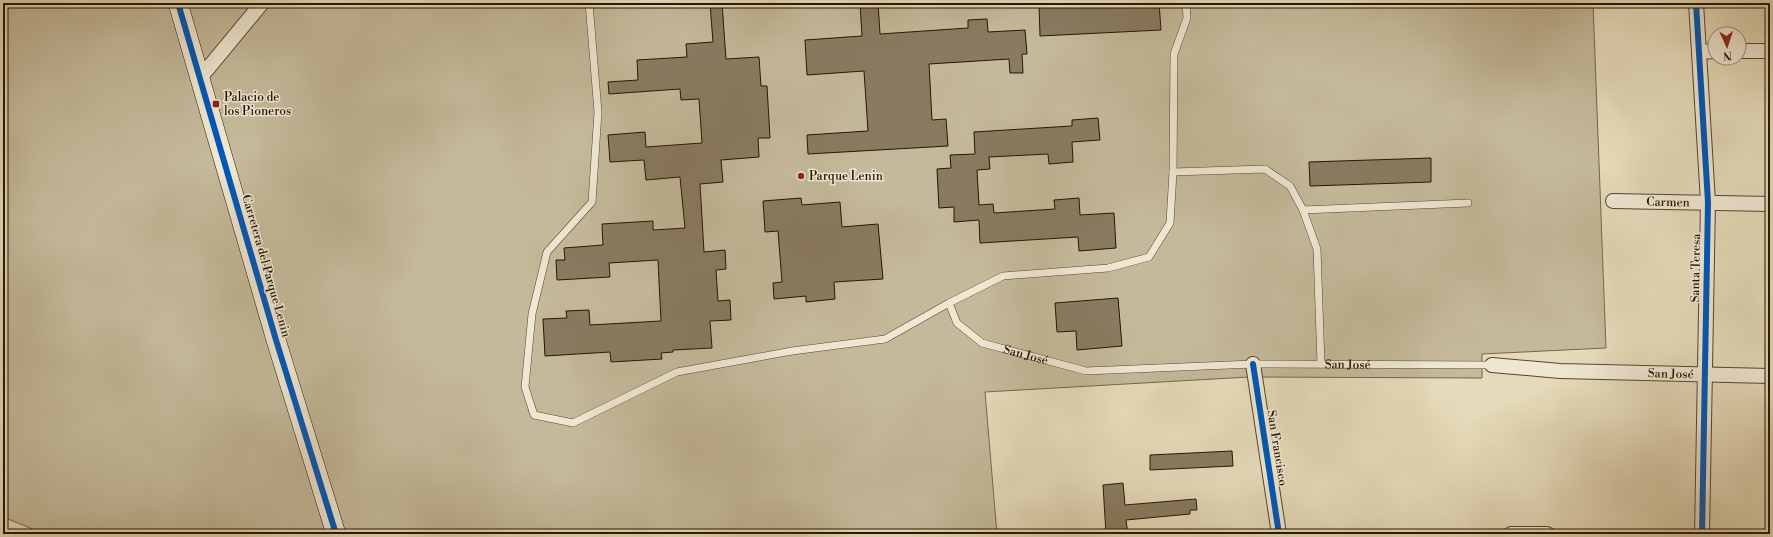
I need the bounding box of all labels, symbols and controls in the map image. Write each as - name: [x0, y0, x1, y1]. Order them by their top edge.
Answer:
- north arrow: [1707, 26, 1747, 66]
- text: N: [1722, 48, 1732, 62]
- place label: Palacio de los Pioneros: [224, 90, 291, 119]
- marker: Palacio de los Pioneros: [211, 99, 221, 109]
- place label: Parque Lenin: [809, 169, 883, 184]
- marker: Parque Lenin: [796, 171, 806, 181]
- street label: Carretera del Parque Lenin: [238, 193, 294, 339]
- street label: Carmen: [1646, 194, 1690, 210]
- street label: Santa Teresa: [1688, 232, 1704, 303]
- street label: San José: [1002, 342, 1050, 368]
- street label: San José: [1325, 357, 1371, 372]
- street label: San José: [1648, 366, 1694, 382]
- street label: San Francisco: [1264, 409, 1290, 487]

